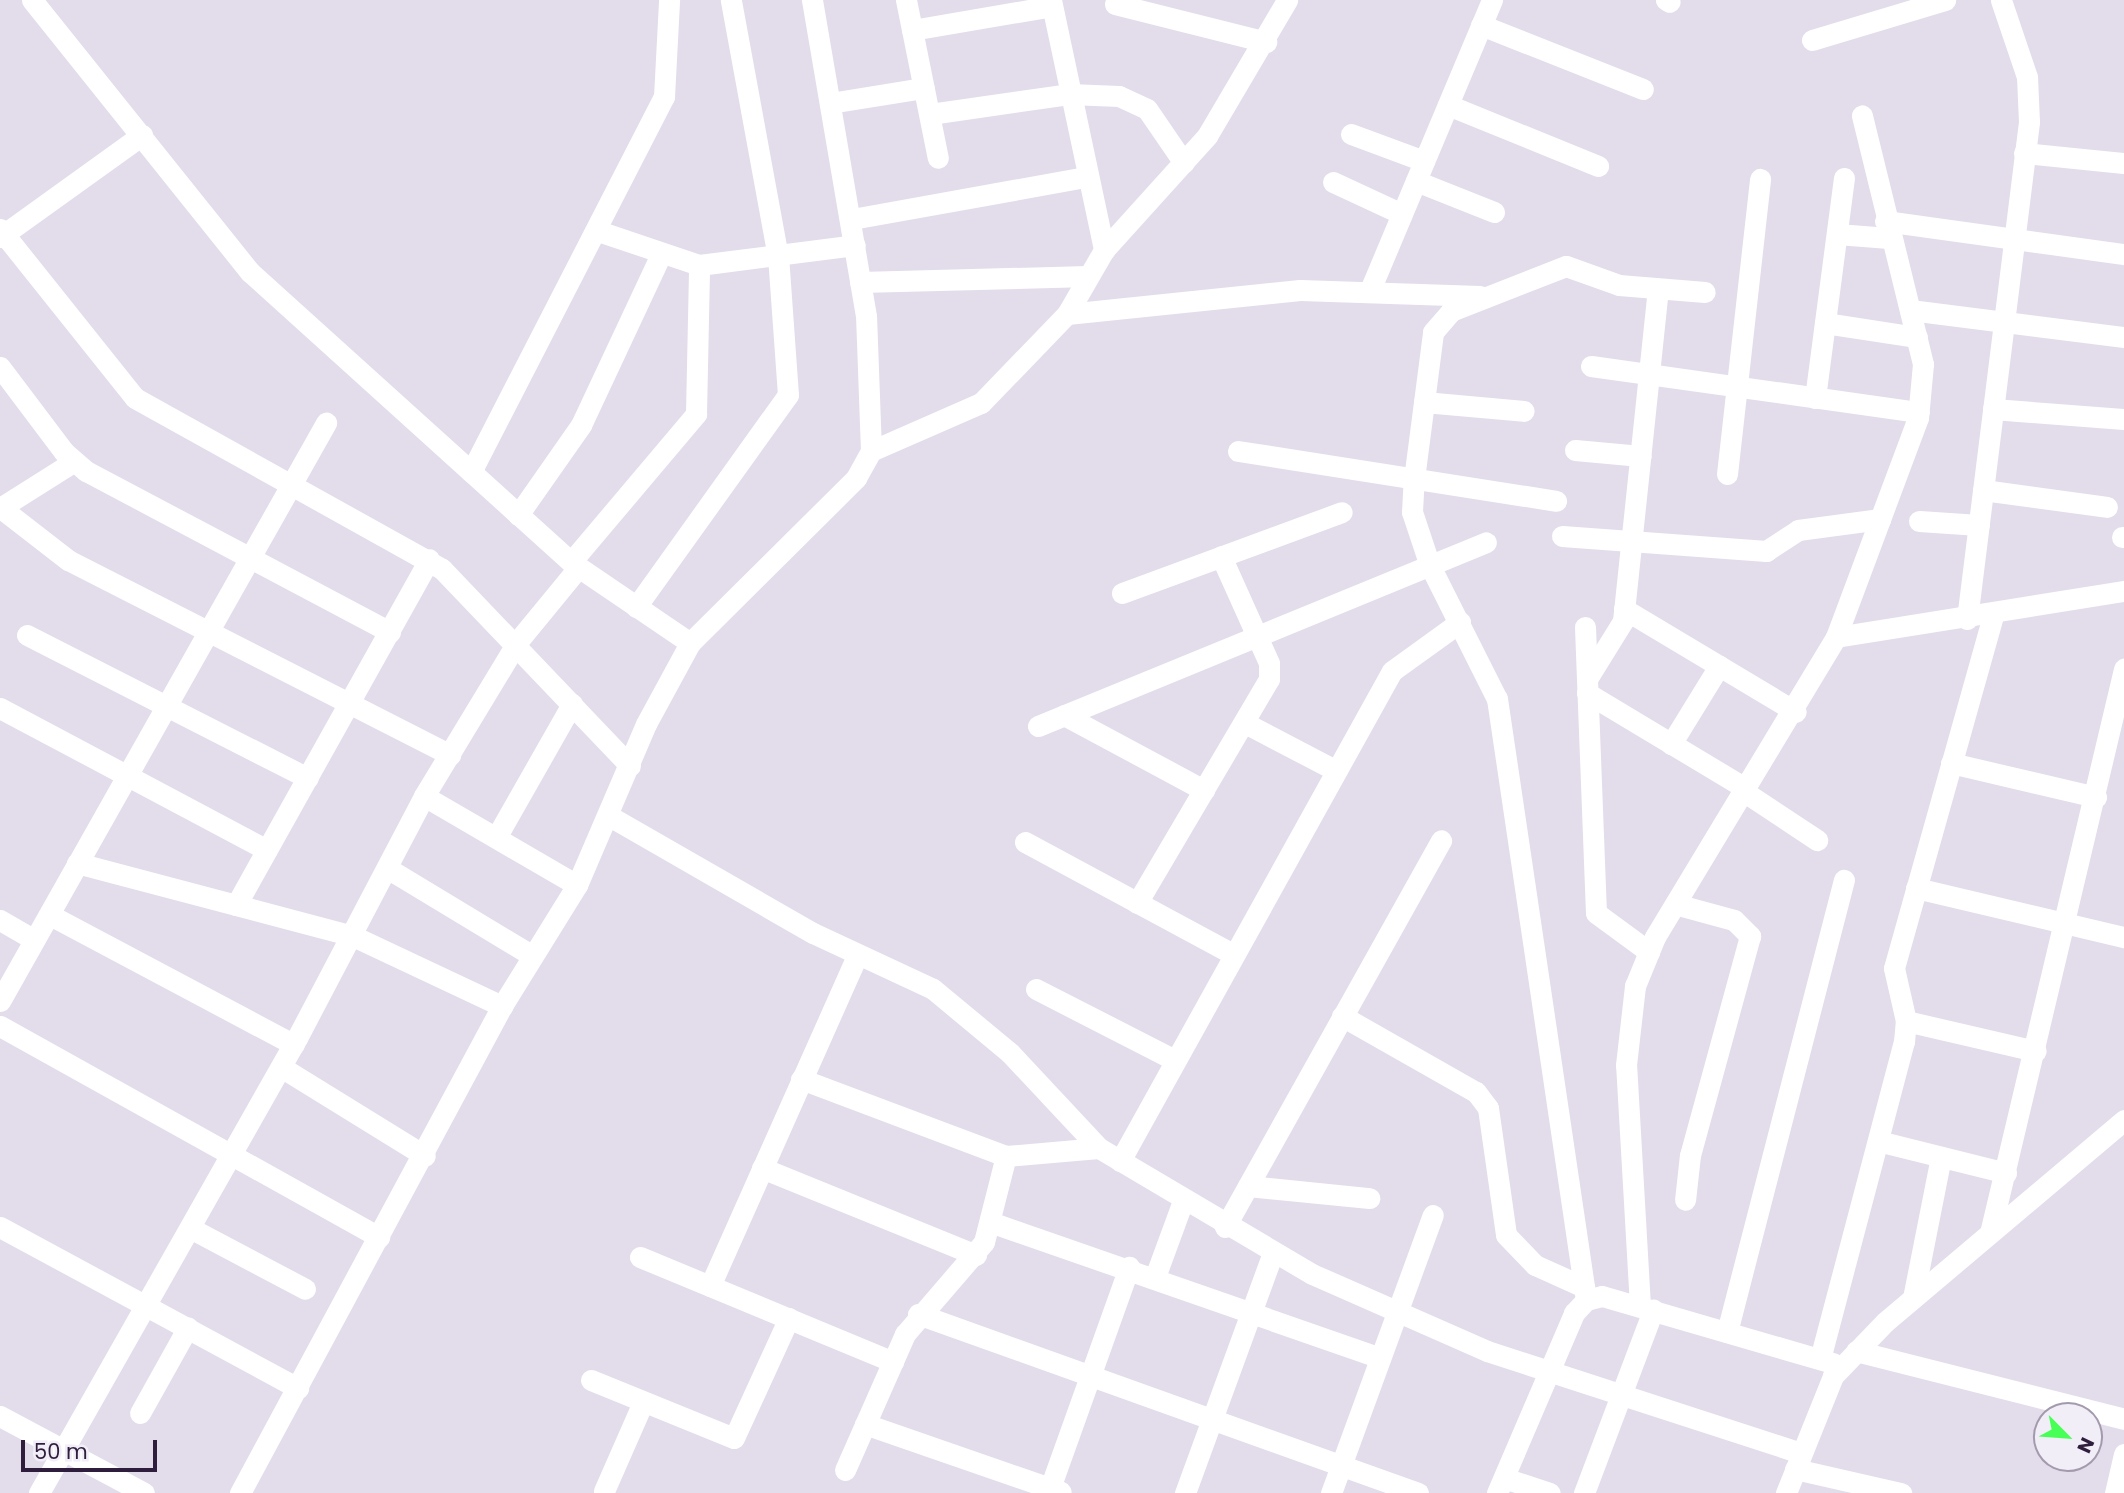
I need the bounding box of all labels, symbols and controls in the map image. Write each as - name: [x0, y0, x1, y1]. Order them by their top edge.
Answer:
- north arrow: [2033, 1402, 2103, 1472]
- scale bar: [24, 1426, 161, 1470]
- text: N: [2070, 1433, 2101, 1457]
- text: 50 m: [34, 1437, 88, 1466]

